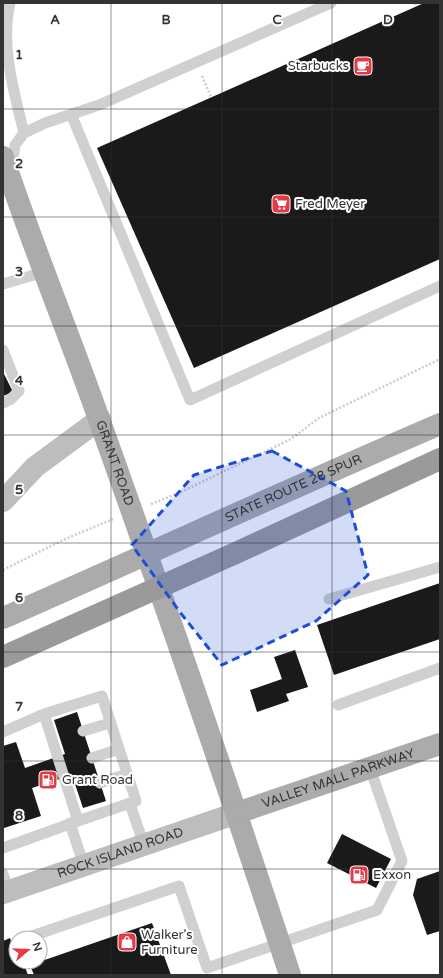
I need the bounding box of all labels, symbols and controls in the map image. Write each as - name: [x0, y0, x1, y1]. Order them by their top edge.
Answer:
- text: A: [50, 12, 60, 28]
- text: B: [161, 12, 171, 28]
- text: C: [272, 12, 282, 28]
- text: D: [383, 12, 393, 28]
- text: 1: [15, 47, 23, 63]
- cafe icon: Starbucks: [352, 55, 374, 77]
- place label: Starbucks: [288, 58, 349, 74]
- text: 2: [15, 156, 23, 172]
- supermarket icon: Fred Meyer: [270, 193, 292, 215]
- place label: Fred Meyer: [295, 196, 365, 212]
- text: 3: [15, 264, 23, 280]
- text: 4: [15, 373, 24, 389]
- street label: GRANT ROAD: [92, 418, 137, 508]
- street label: STATE ROUTE 28 SPUR: [222, 451, 364, 526]
- text: 5: [15, 482, 23, 498]
- text: 6: [15, 590, 23, 606]
- text: 7: [15, 699, 23, 715]
- street label: VALLEY MALL PARKWAY: [260, 745, 417, 812]
- fuel station icon: Grant Road: [37, 769, 59, 791]
- place label: Grant Road: [62, 772, 133, 788]
- text: 8: [15, 808, 23, 824]
- street label: ROCK ISLAND ROAD: [55, 824, 186, 882]
- fuel station icon: Exxon: [348, 864, 370, 886]
- place label: Exxon: [373, 867, 411, 883]
- place label: Walker's Furniture: [141, 927, 198, 958]
- north arrow: [8, 930, 48, 970]
- shop icon: Walker's Furniture: [116, 931, 138, 953]
- text: N: [29, 941, 45, 953]

